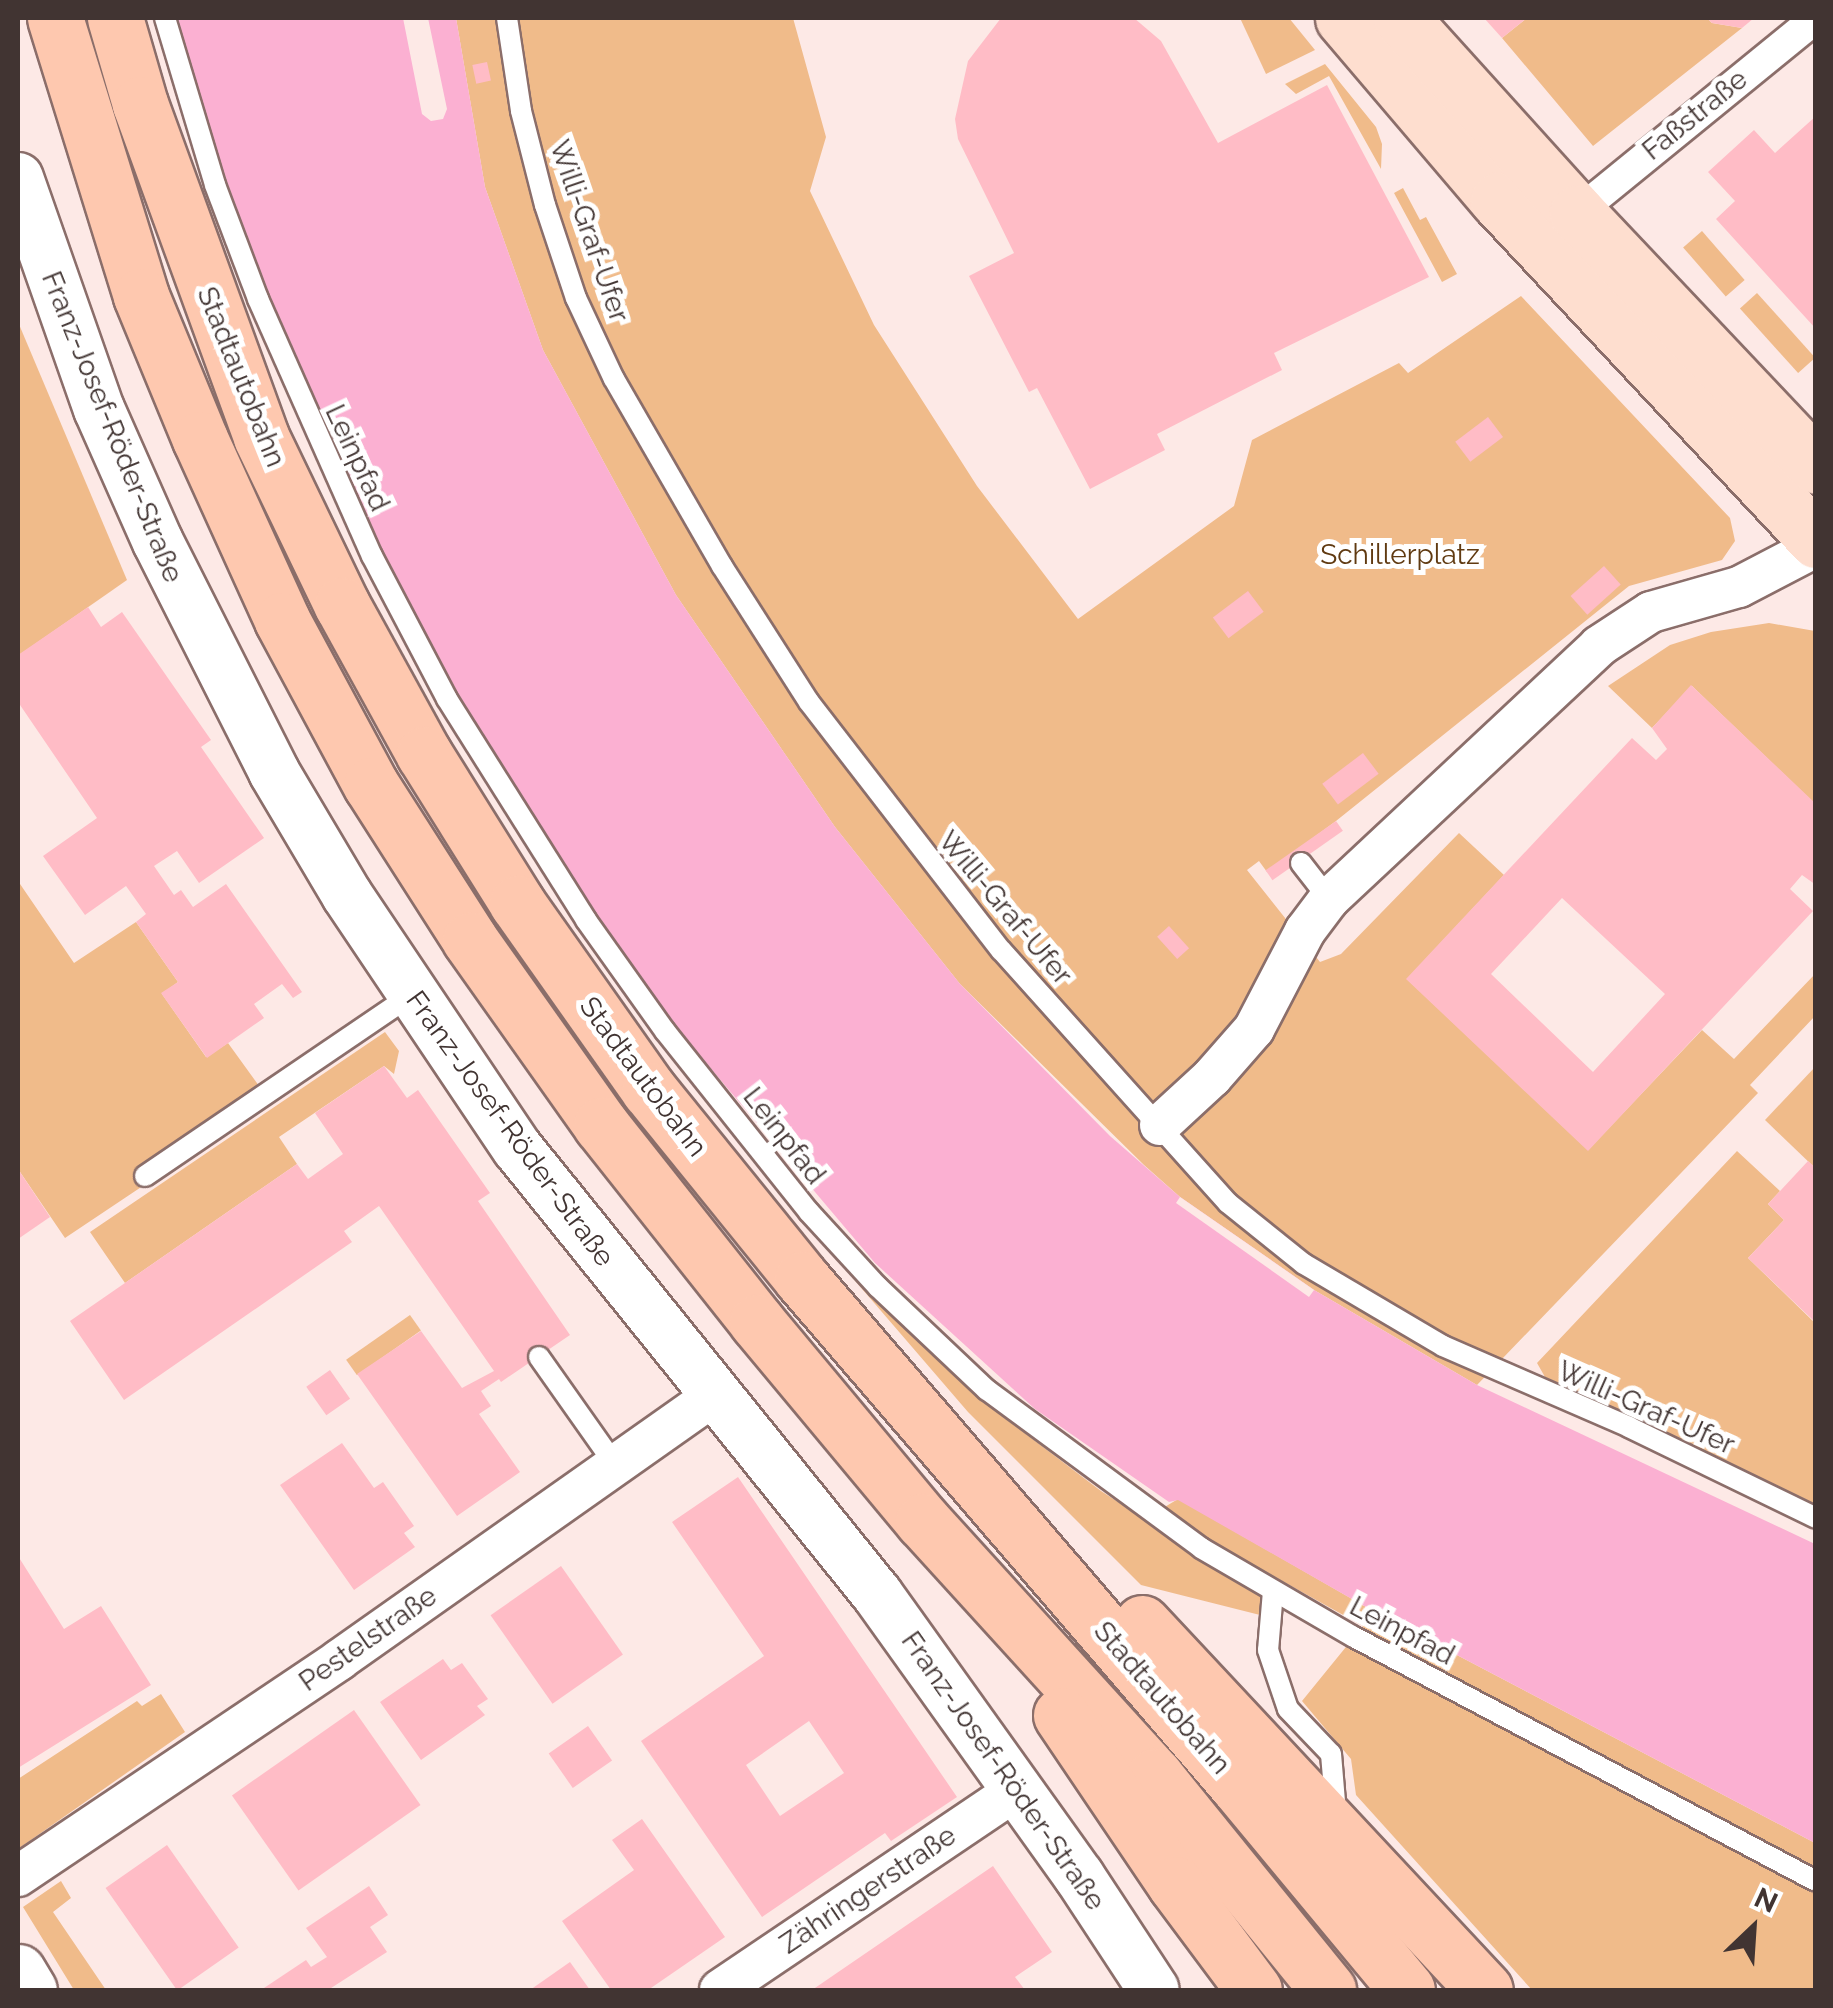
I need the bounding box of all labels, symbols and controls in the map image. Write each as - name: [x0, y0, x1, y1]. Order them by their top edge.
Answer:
- street label: Faßstraße: [1636, 63, 1754, 167]
- street label: Willi-Graf-Ufer: [542, 136, 636, 326]
- street label: Franz-Josef-Röder-Straße: [34, 267, 190, 587]
- street label: Stadtautobahn: [190, 282, 292, 472]
- street label: Leinpfad: [318, 399, 396, 517]
- park label: Schillerplatz: [1320, 538, 1480, 572]
- street label: Willi-Graf-Ufer: [931, 824, 1079, 992]
- street label: Franz-Josef-Röder-Straße: [399, 985, 621, 1273]
- street label: Stadtautobahn: [572, 991, 714, 1163]
- street label: Leinpfad: [736, 1081, 832, 1191]
- street label: Willi-Graf-Ufer: [1552, 1354, 1740, 1462]
- street label: Pestelstraße: [293, 1579, 443, 1699]
- street label: Leinpfad: [1344, 1589, 1460, 1673]
- street label: Stadtautobahn: [1087, 1615, 1237, 1781]
- street label: Franz-Josef-Röder-Straße: [894, 1625, 1112, 1917]
- street label: Zähringerstraße: [774, 1819, 962, 1961]
- north arrow: [1703, 1878, 1803, 1978]
- text: N: [1749, 1881, 1783, 1920]

